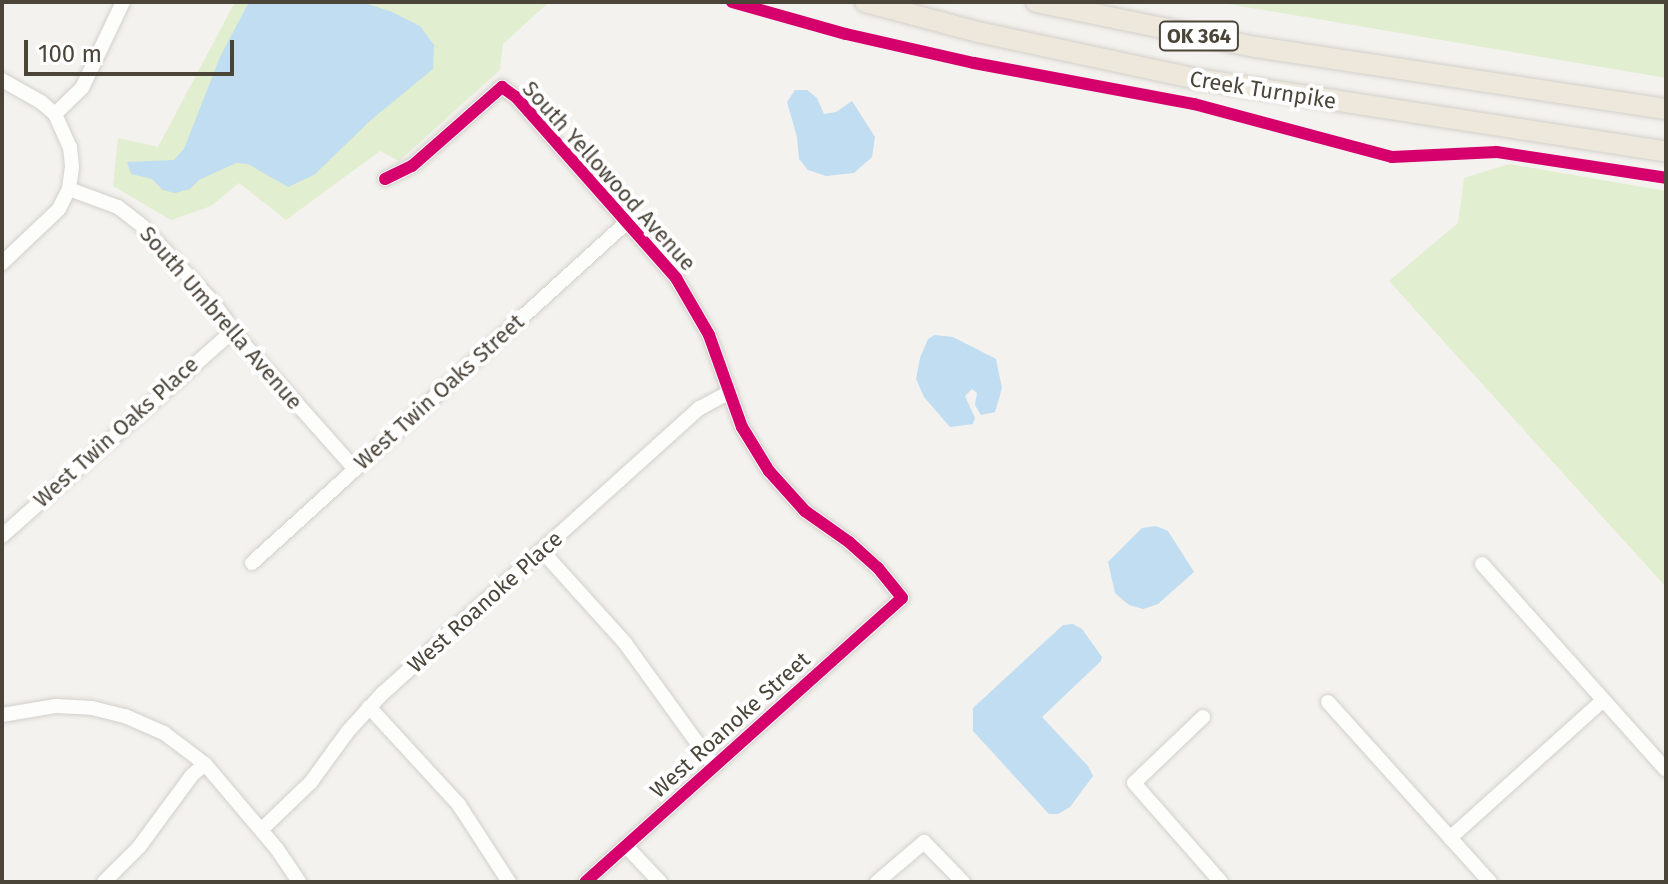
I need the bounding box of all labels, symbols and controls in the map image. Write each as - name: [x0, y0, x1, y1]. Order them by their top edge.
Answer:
- road number: OK 364: [1157, 20, 1241, 52]
- scale bar: [28, 24, 238, 74]
- text: 100 m: [38, 40, 102, 68]
- street label: Creek Turnpike: [1188, 65, 1338, 115]
- street label: South Yellowood Avenue: [517, 76, 701, 276]
- street label: South Umbrella Avenue: [134, 221, 308, 415]
- street label: West Twin Oaks Street: [349, 309, 529, 475]
- street label: West Twin Oaks Place: [28, 351, 204, 513]
- street label: West Roanoke Place: [402, 526, 568, 678]
- street label: West Roanoke Street: [645, 646, 815, 804]

